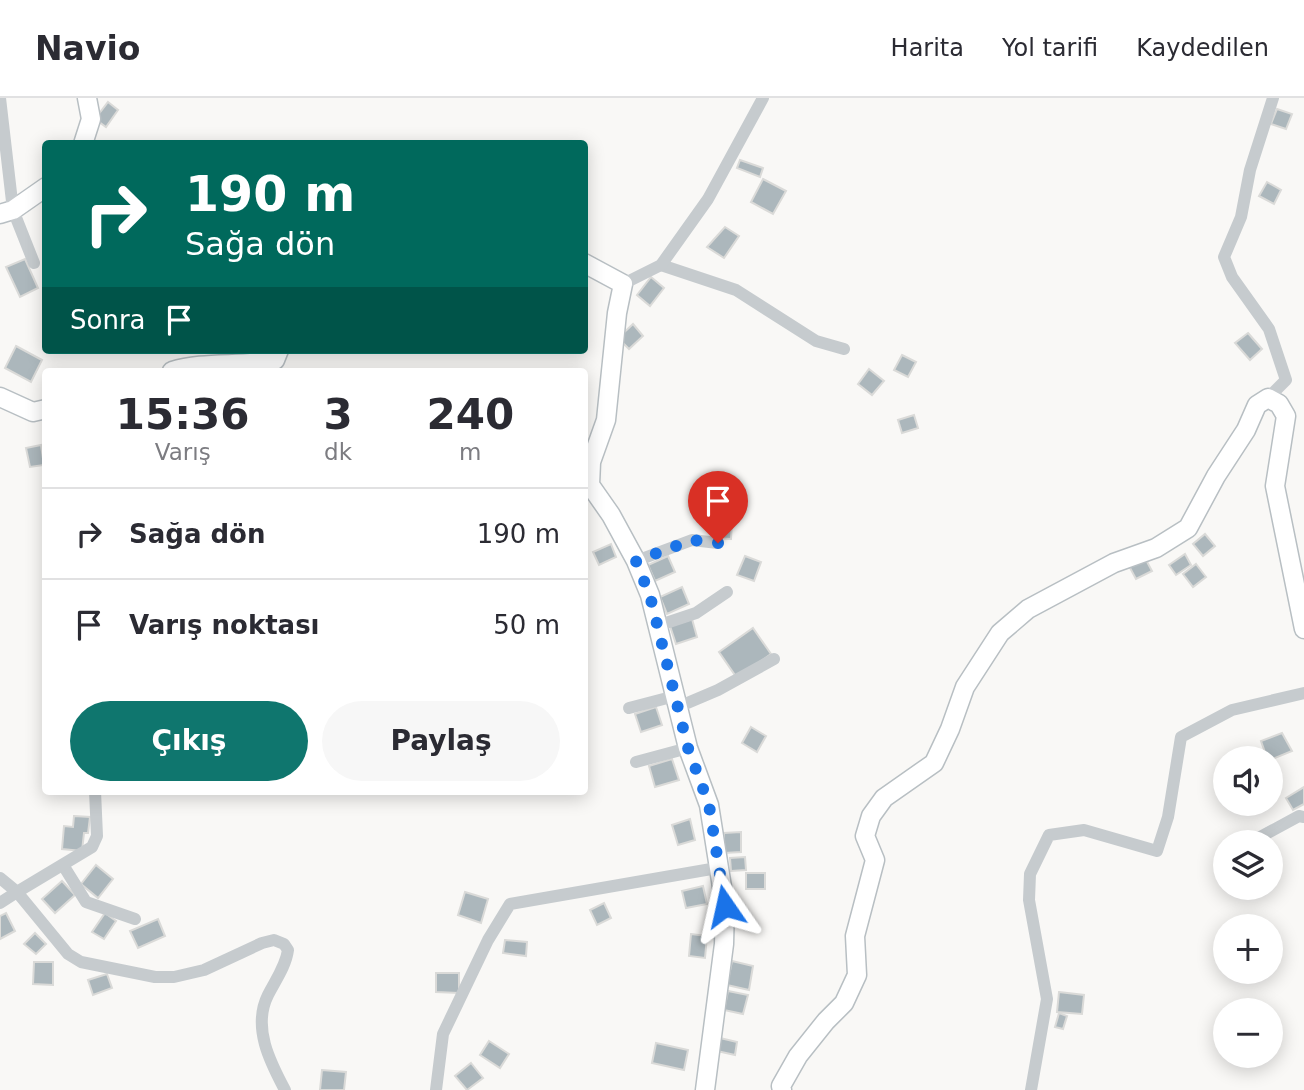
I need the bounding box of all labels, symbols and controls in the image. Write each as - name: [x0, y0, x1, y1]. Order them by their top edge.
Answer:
- text: Navio: [35, 29, 140, 68]
- text: Harita: [891, 34, 964, 62]
- text: Yol tarifi: [1002, 34, 1098, 62]
- text: Kaydedilen: [1136, 34, 1269, 62]
- text: 190 m: [185, 166, 355, 223]
- icon: right: [70, 168, 161, 259]
- text: Sağa dön: [185, 225, 335, 263]
- icon: arrive: [160, 301, 198, 339]
- text: Sonra: [70, 305, 146, 335]
- text: 15:36: [116, 390, 250, 439]
- text: 3: [323, 390, 353, 439]
- text: 240: [426, 390, 514, 439]
- text: Varış: [155, 439, 211, 465]
- text: dk: [324, 439, 352, 465]
- text: m: [459, 439, 482, 465]
- pin: [688, 471, 748, 543]
- icon: arrive: [699, 482, 737, 520]
- icon: right: [70, 515, 108, 553]
- text: Sağa dön: [129, 519, 265, 549]
- text: 190 m: [477, 519, 560, 549]
- icon: arrive: [70, 606, 108, 644]
- text: Varış noktası: [129, 610, 320, 640]
- text: 50 m: [493, 610, 560, 640]
- button: Çıkış: [70, 701, 308, 781]
- button: Paylaş: [322, 701, 560, 781]
- map controls: [1213, 746, 1283, 1068]
- button: sound: [1213, 746, 1283, 816]
- button: layers: [1213, 830, 1283, 900]
- position arrow: [688, 869, 762, 943]
- button: +: [1213, 914, 1283, 984]
- button: −: [1213, 998, 1283, 1068]

